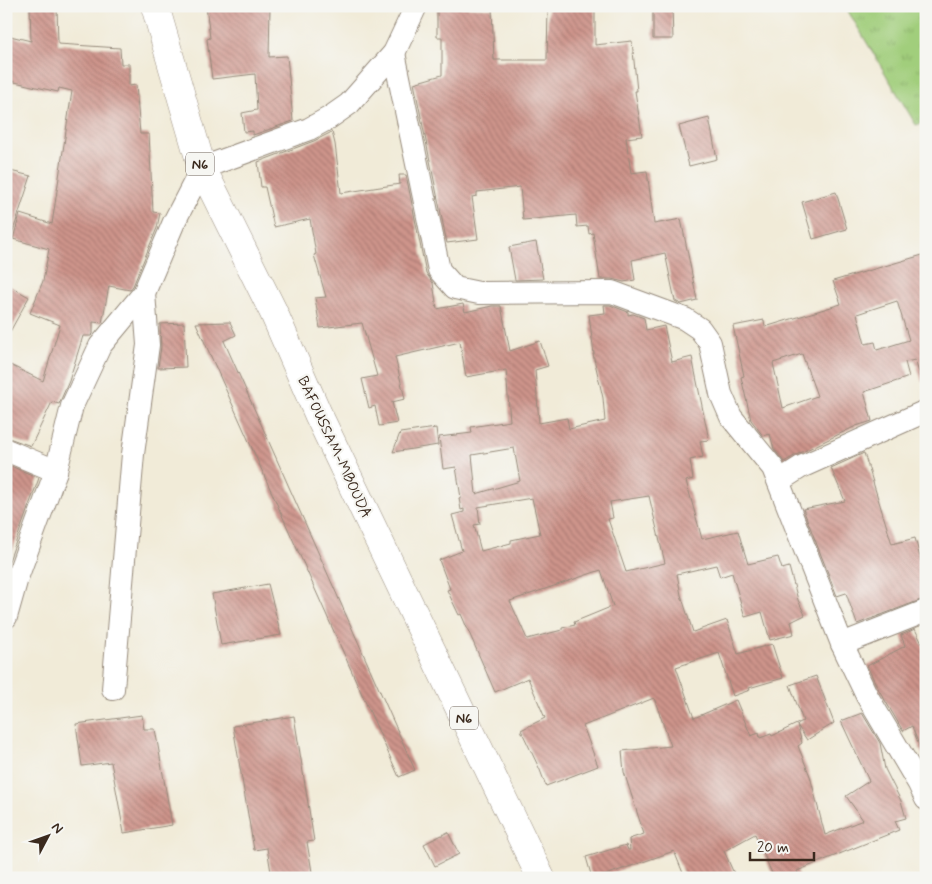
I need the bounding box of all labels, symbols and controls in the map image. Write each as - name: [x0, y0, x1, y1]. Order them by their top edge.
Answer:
- road number: N6: [186, 152, 214, 175]
- street label: BAFOUSSAM-MBOUDA: [292, 373, 376, 522]
- road number: N6: [450, 706, 478, 730]
- north arrow: [22, 812, 72, 862]
- text: N: [47, 819, 67, 838]
- scale bar: [750, 829, 813, 861]
- text: 20 m: [757, 838, 789, 858]

